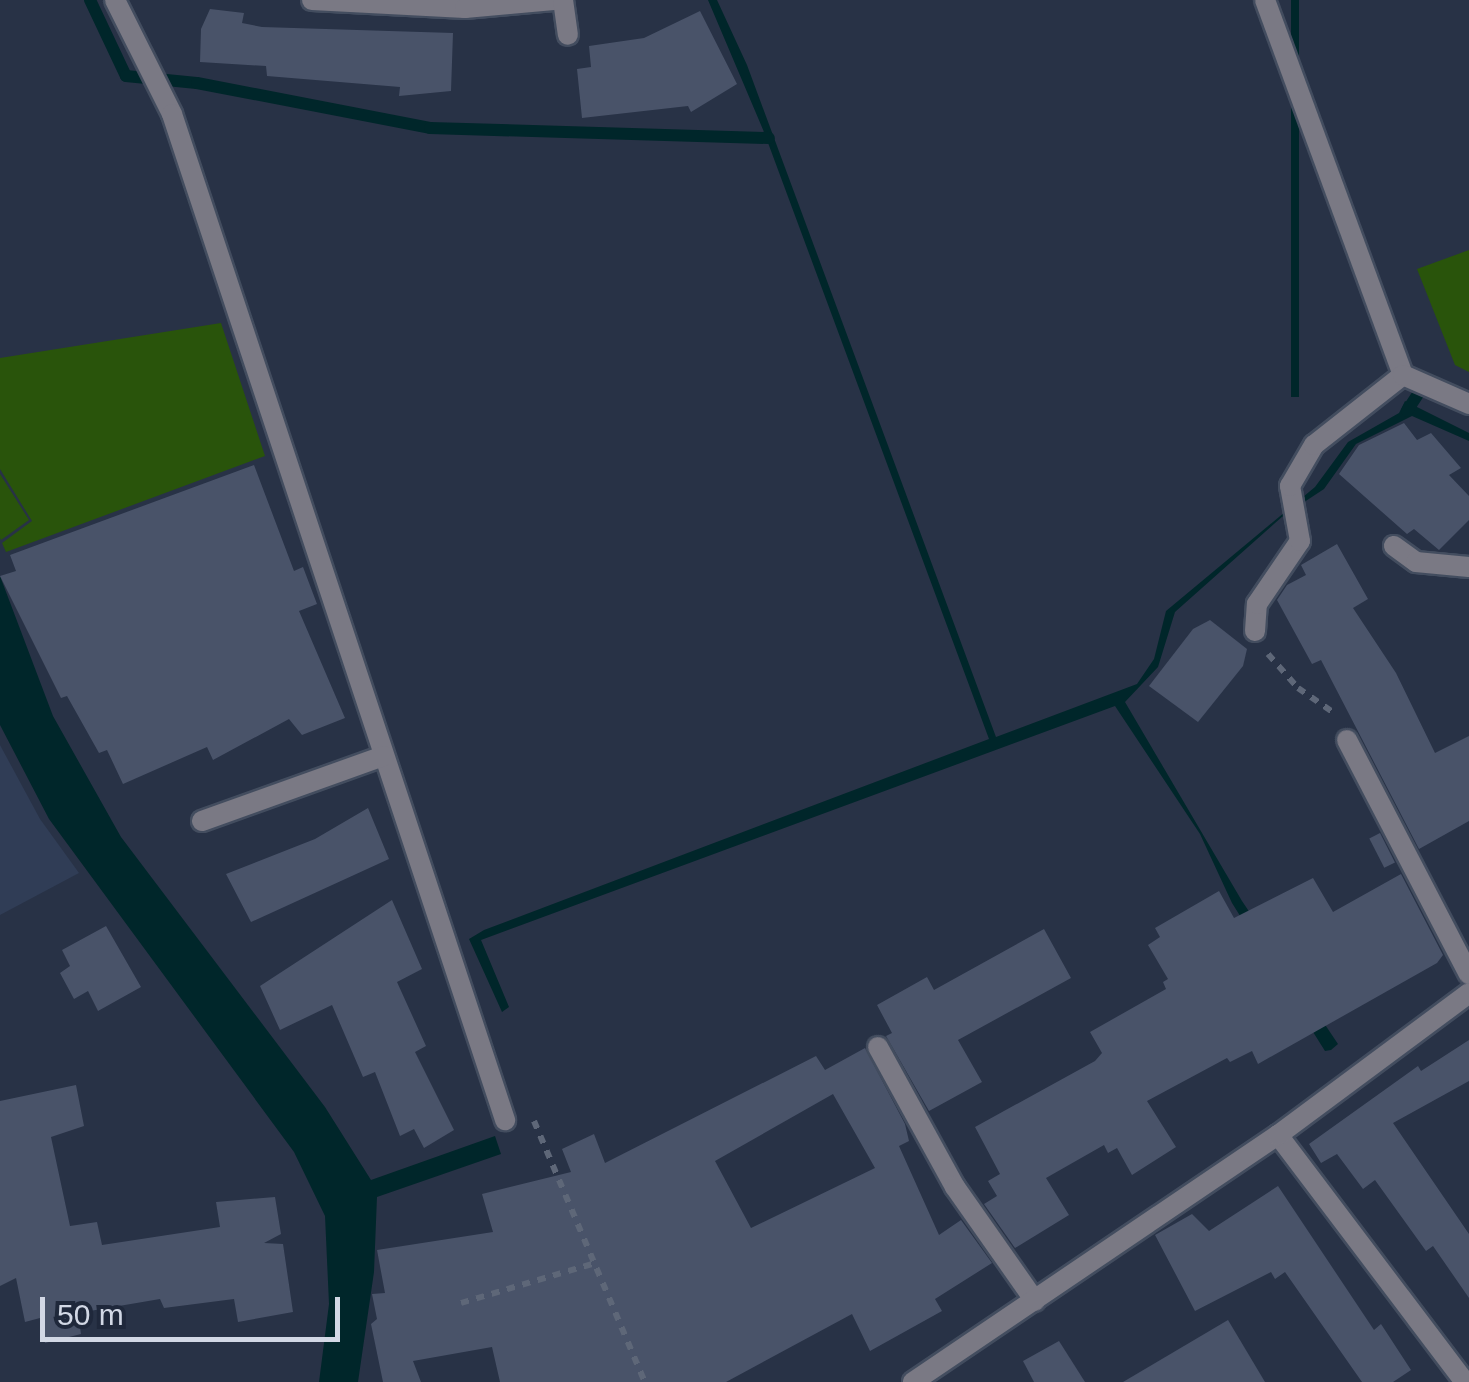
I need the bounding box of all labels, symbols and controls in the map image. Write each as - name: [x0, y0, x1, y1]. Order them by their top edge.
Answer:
- scale bar: [45, 1277, 345, 1339]
- text: 50 m: [57, 1298, 124, 1331]

